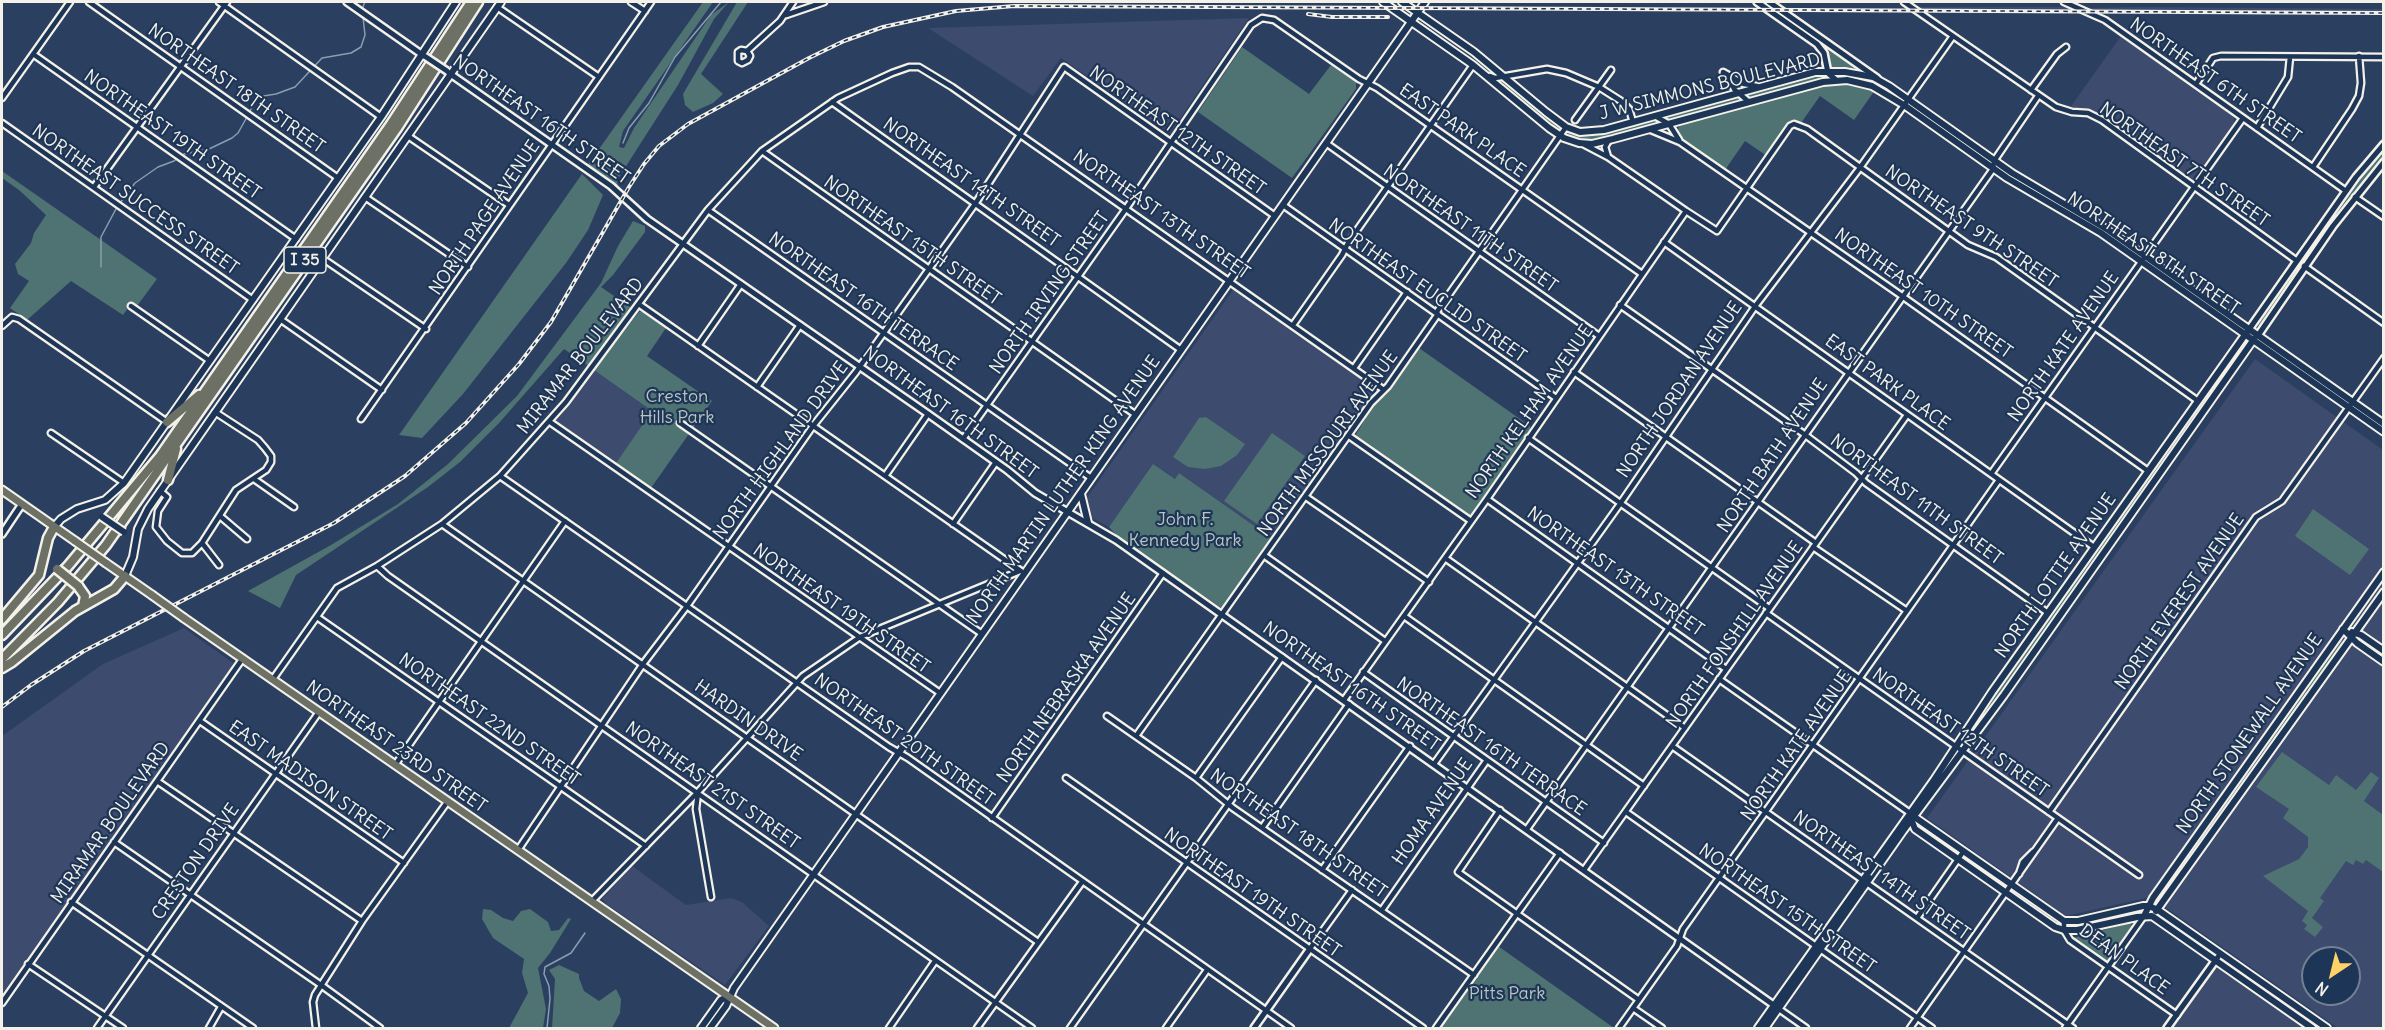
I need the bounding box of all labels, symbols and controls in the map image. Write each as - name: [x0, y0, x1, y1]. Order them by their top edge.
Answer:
- street label: NORTHEAST 6TH STREET: [2125, 14, 2305, 148]
- street label: NORTHEAST 18TH STREET: [143, 20, 329, 158]
- street label: J W SIMMONS BOULEVARD: [1597, 49, 1823, 125]
- street label: NORTHEAST 16TH STREET: [448, 51, 634, 189]
- street label: NORTHEAST 12TH STREET: [1085, 62, 1269, 200]
- street label: NORTHEAST 19TH STREET: [79, 66, 265, 204]
- street label: EAST PARK PLACE: [1395, 79, 1529, 183]
- street label: NORTHEAST 7TH STREET: [2095, 98, 2273, 232]
- street label: NORTHEAST 14TH STREET: [878, 114, 1064, 252]
- street label: NORTHEAST SUCCESS STREET: [28, 120, 242, 280]
- street label: NORTH PAGE AVENUE: [425, 137, 545, 299]
- street label: NORTHEAST 13TH STREET: [1068, 146, 1254, 284]
- street label: NORTHEAST 11TH STREET: [1379, 161, 1561, 297]
- street label: NORTHEAST 9TH STREET: [1881, 161, 2061, 293]
- street label: NORTHEAST 15TH STREET: [819, 172, 1005, 310]
- street label: NORTHEAST 8TH STREET: [2063, 188, 2243, 320]
- street label: NORTH IRVING STREET: [986, 208, 1114, 378]
- street label: NORTHEAST EUCLID STREET: [1324, 214, 1530, 368]
- street label: NORTHEAST 10TH STREET: [1830, 224, 2016, 364]
- street label: NORTHEAST 16TH TERRACE: [764, 228, 962, 376]
- road number: I 35: [284, 247, 326, 273]
- street label: NORTH KATE AVENUE: [2004, 268, 2124, 426]
- street label: MIRAMAR BOULEVARD: [513, 274, 649, 438]
- street label: NORTH JORDAN AVENUE: [1613, 298, 1747, 482]
- street label: NORTH KELHAM AVENUE: [1462, 321, 1598, 503]
- street label: EAST PARK PLACE: [1820, 330, 1954, 436]
- street label: NORTHEAST 16TH STREET: [858, 342, 1042, 484]
- street label: NORTH MISSOURI AVENUE: [1253, 347, 1403, 541]
- street label: NORTH MARTIN LUTHER KING AVENUE: [963, 352, 1165, 628]
- street label: NORTH HIGHLAND DRIVE: [709, 358, 853, 544]
- street label: NORTH BATH AVENUE: [1713, 375, 1833, 537]
- park label: Creston Hills Park: [640, 386, 714, 428]
- street label: NORTHEAST 11TH STREET: [1826, 430, 2006, 570]
- street label: NORTH LOTTIE AVENUE: [1991, 489, 2121, 663]
- street label: NORTHEAST 13TH STREET: [1522, 503, 1708, 641]
- park label: John F. Kennedy Park: [1128, 509, 1242, 552]
- street label: NORTH EVEREST AVENUE: [2111, 510, 2249, 694]
- street label: NORTH FONSHILL AVENUE: [1662, 537, 1808, 733]
- street label: NORTHEAST 19TH STREET: [748, 540, 934, 678]
- street label: NORTH NEBRASKA AVENUE: [993, 589, 1141, 787]
- street label: NORTHEAST 16TH STREET: [1258, 618, 1444, 756]
- street label: NORTH STONEWALL AVENUE: [2172, 630, 2328, 838]
- street label: NORTHEAST 22ND STREET: [394, 649, 584, 791]
- street label: NORTHEAST 12TH STREET: [1868, 664, 2052, 802]
- street label: NORTH KATE AVENUE: [1737, 667, 1857, 825]
- street label: NORTHEAST 20TH STREET: [810, 670, 998, 810]
- street label: NORTHEAST 16TH TERRACE: [1392, 673, 1590, 821]
- street label: NORTHEAST 23RD STREET: [302, 676, 490, 818]
- street label: HARDIN DRIVE: [690, 676, 806, 766]
- street label: EAST MADISON STREET: [224, 716, 396, 846]
- street label: NORTHEAST 21ST STREET: [621, 718, 803, 854]
- street label: MIRAMAR BOULEVARD: [47, 738, 175, 908]
- street label: HOMA AVENUE: [1388, 754, 1478, 870]
- street label: NORTHEAST 18TH STREET: [1205, 765, 1391, 903]
- street label: CRESTON DRIVE: [148, 800, 244, 924]
- street label: NORTHEAST 14TH STREET: [1788, 807, 1974, 945]
- street label: NORTHEAST 19TH STREET: [1159, 824, 1345, 962]
- street label: NORTHEAST 15TH STREET: [1694, 840, 1880, 978]
- street label: DEAN PLACE: [2075, 920, 2173, 1000]
- north arrow: [2301, 946, 2361, 1006]
- text: N: [2312, 978, 2332, 1000]
- park label: Pitts Park: [1469, 983, 1545, 1005]

